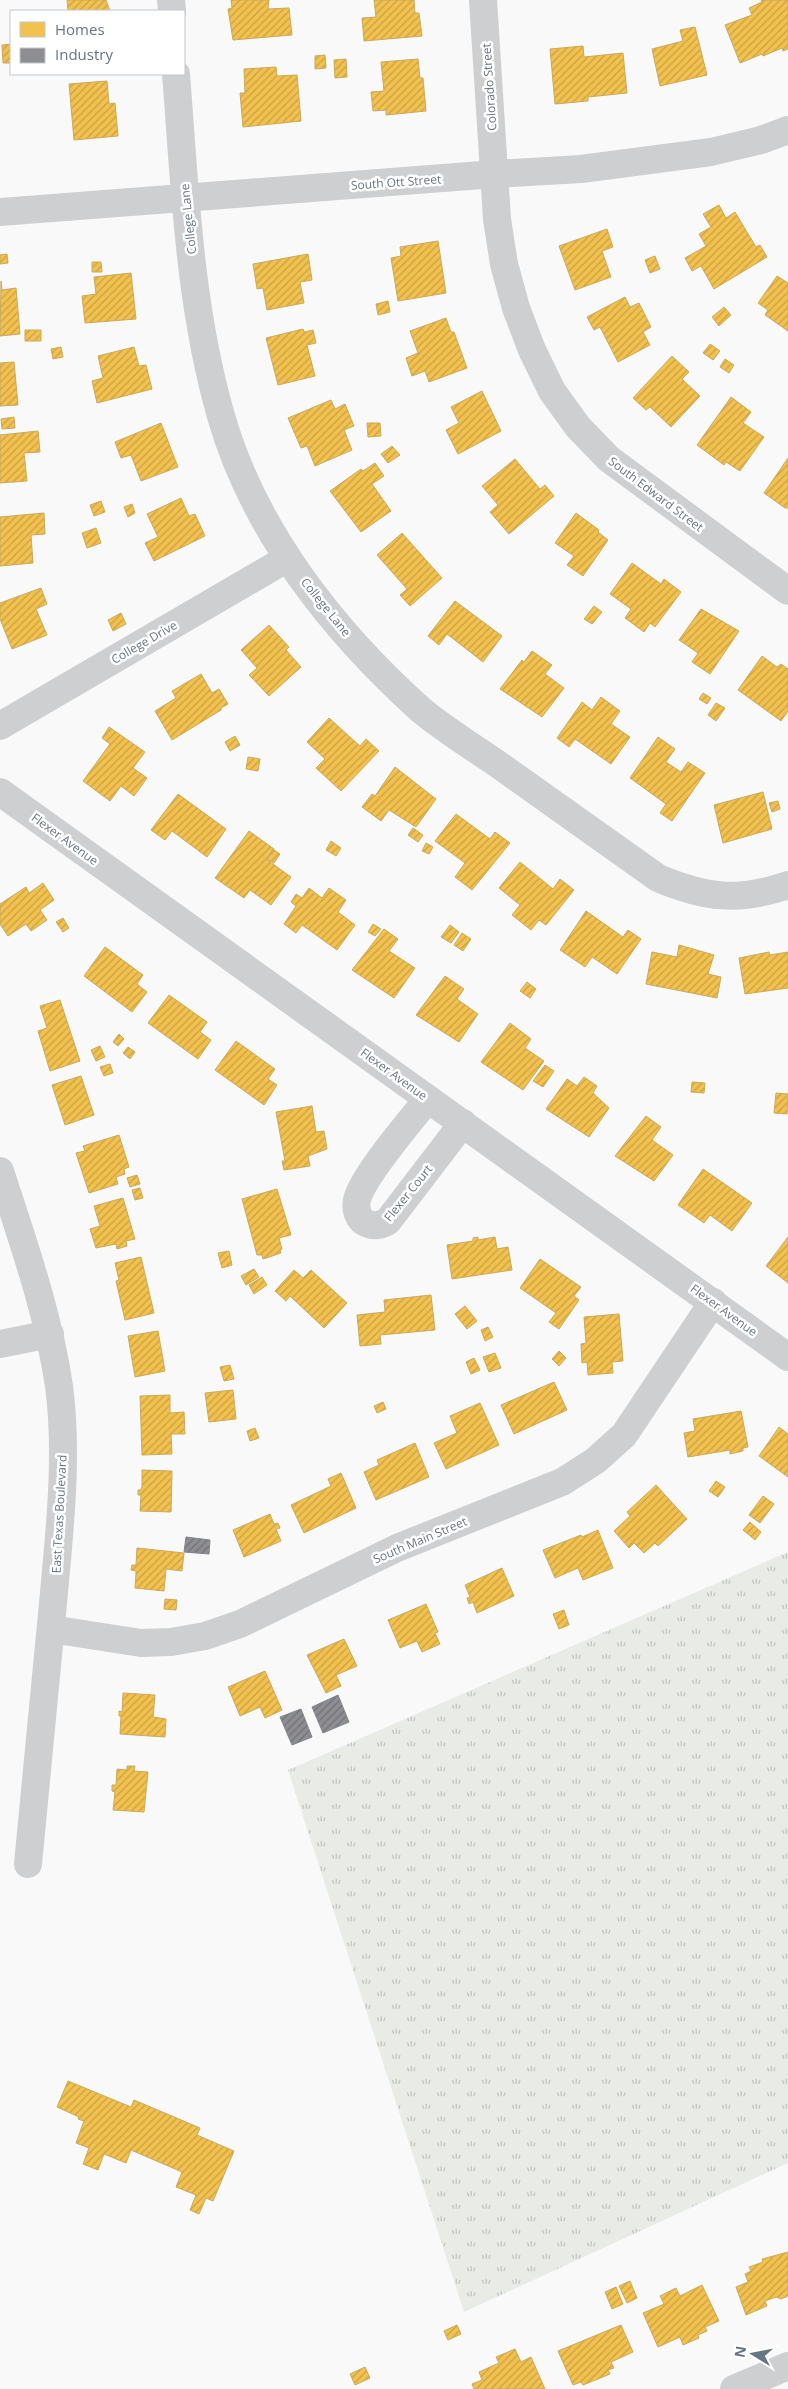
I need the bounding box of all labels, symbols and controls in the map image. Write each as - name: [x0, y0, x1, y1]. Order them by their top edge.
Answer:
- legend: [10, 10, 185, 75]
- text: Homes: [55, 19, 105, 39]
- street label: Colorado Street: [477, 43, 501, 131]
- text: Industry: [55, 44, 113, 64]
- street label: South Ott Street: [350, 170, 442, 194]
- street label: College Lane: [176, 183, 200, 255]
- street label: South Edward Street: [605, 453, 707, 535]
- street label: College Lane: [297, 574, 355, 640]
- street label: College Drive: [108, 616, 180, 668]
- street label: Flexer Avenue: [28, 809, 102, 869]
- street label: Flexer Avenue: [357, 1044, 431, 1104]
- street label: Flexer Court: [380, 1161, 436, 1225]
- street label: Flexer Avenue: [687, 1280, 761, 1340]
- street label: East Texas Boulevard: [47, 1454, 71, 1574]
- street label: South Main Street: [370, 1513, 470, 1567]
- north arrow: [728, 2329, 778, 2379]
- text: N: [729, 2344, 750, 2359]

